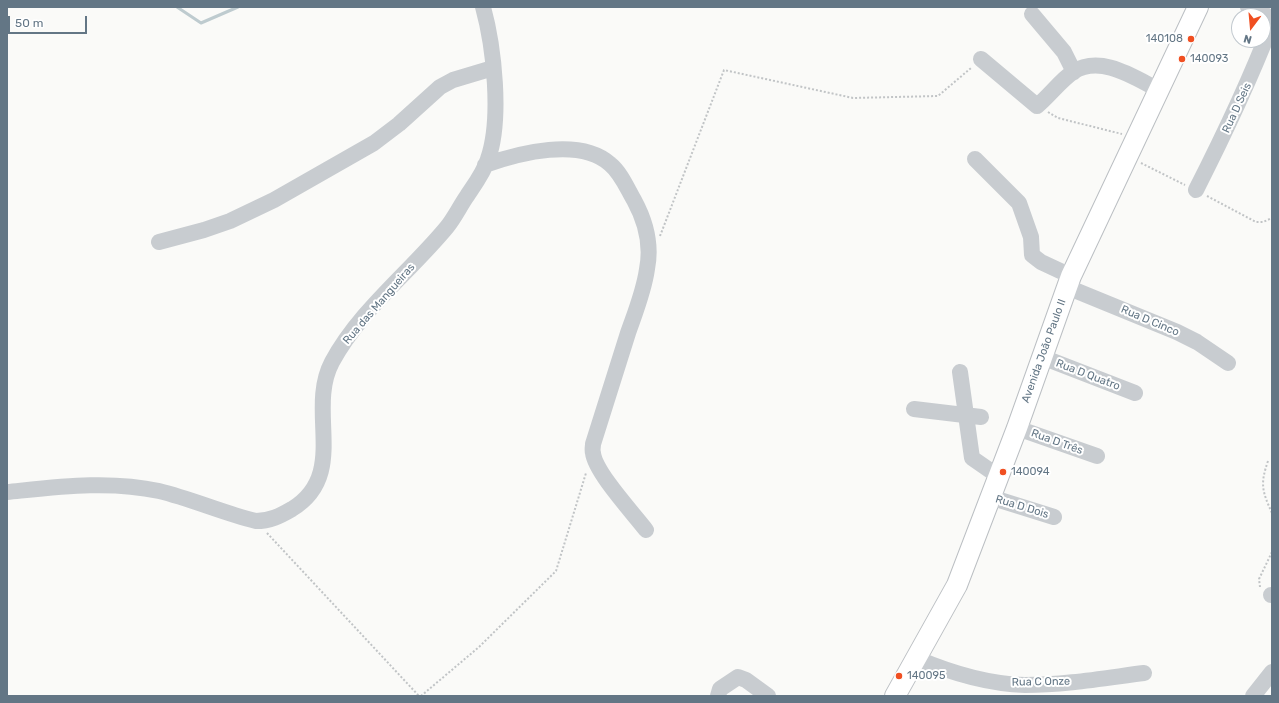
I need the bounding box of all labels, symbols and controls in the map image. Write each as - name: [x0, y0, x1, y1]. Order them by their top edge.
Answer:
- scale bar: [10, 8, 89, 34]
- north arrow: [1231, 8, 1271, 48]
- text: 50 m: [15, 16, 43, 30]
- place label: 140108: [1146, 32, 1183, 46]
- text: N: [1242, 32, 1253, 46]
- marker: 140108: [1186, 34, 1196, 44]
- place label: 140093: [1190, 52, 1228, 66]
- marker: 140093: [1177, 54, 1187, 64]
- street label: Rua D Seis: [1220, 81, 1254, 135]
- street label: Rua das Mangueiras: [340, 261, 418, 347]
- street label: Avenida João Paulo II: [1019, 297, 1069, 405]
- street label: Rua D Cinco: [1119, 303, 1181, 339]
- street label: Rua D Quatro: [1054, 357, 1122, 393]
- street label: Rua D Três: [1029, 427, 1085, 457]
- place label: 140094: [1011, 465, 1050, 479]
- marker: 140094: [998, 467, 1008, 477]
- street label: Rua D Dois: [994, 493, 1050, 521]
- place label: 140095: [907, 669, 946, 683]
- marker: 140095: [894, 671, 904, 681]
- street label: Rua C Onze: [1012, 675, 1070, 689]

